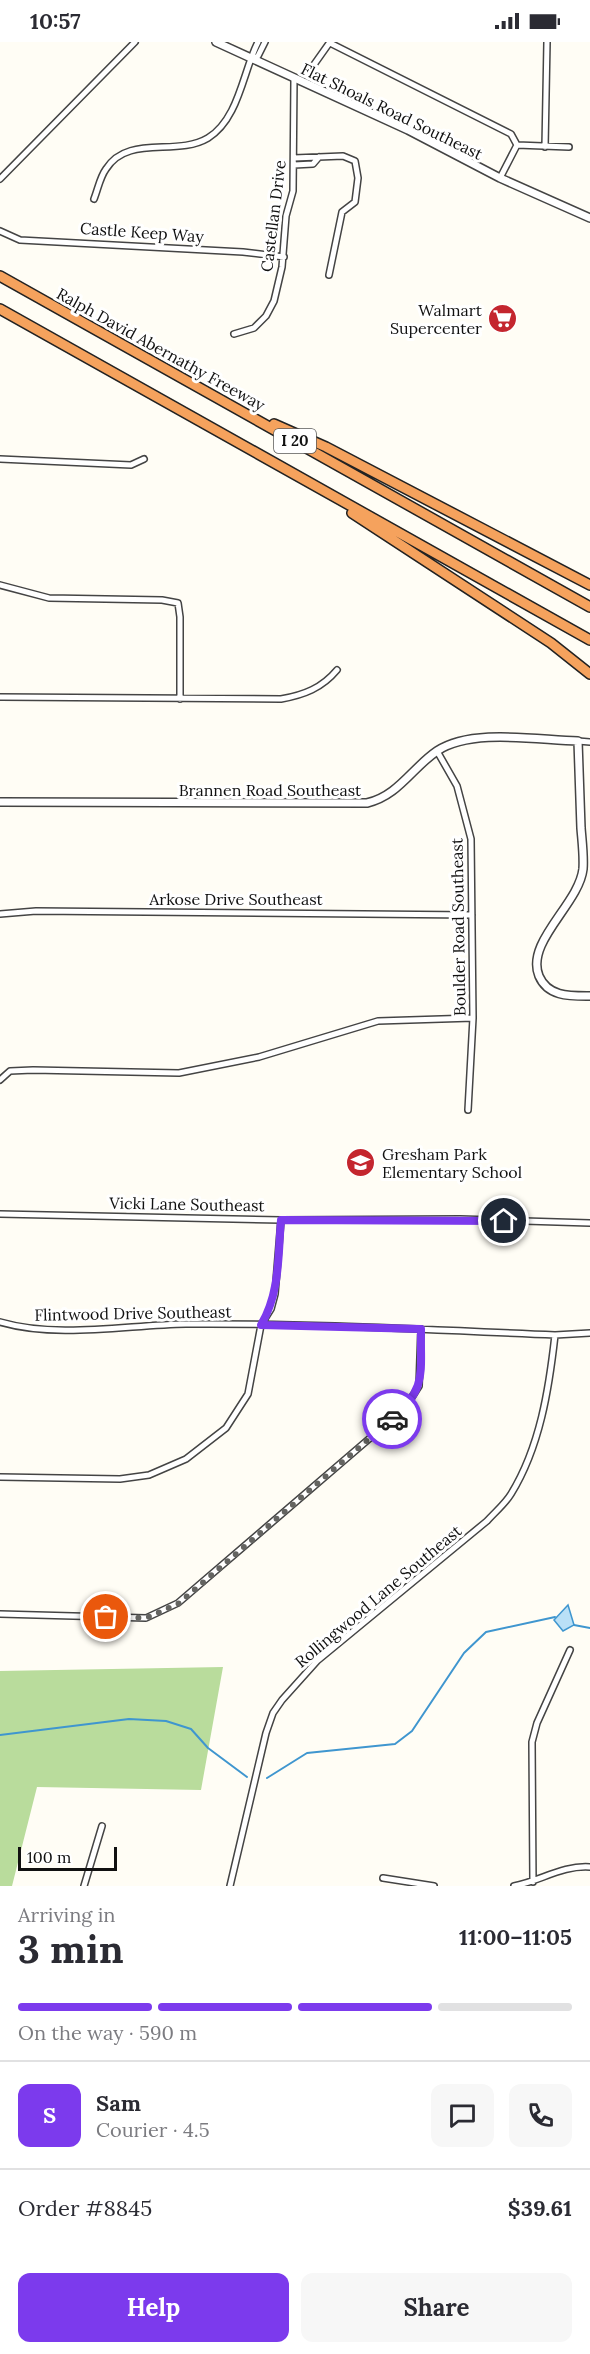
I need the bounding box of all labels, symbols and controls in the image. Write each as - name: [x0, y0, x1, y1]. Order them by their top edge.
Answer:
- text: 10:57: [30, 7, 81, 35]
- street label: Flat Shoals Road Southeast: [298, 58, 487, 164]
- street label: Castellan Drive: [256, 159, 290, 273]
- street label: Castle Keep Way: [80, 218, 205, 246]
- street label: Ralph David Abernathy Freeway: [53, 283, 269, 415]
- place label: Walmart Supercenter: [390, 300, 483, 338]
- supermarket icon: Walmart Supercenter: [487, 303, 519, 335]
- road number: I 20: [274, 429, 316, 453]
- street label: Brannen Road Southeast: [179, 780, 362, 800]
- street label: Boulder Road Southeast: [446, 837, 470, 1016]
- street label: Arkose Drive Southeast: [148, 889, 324, 909]
- place label: Gresham Park Elementary School: [382, 1144, 522, 1182]
- school or university icon: Gresham Park Elementary School: [345, 1147, 377, 1179]
- street label: Vicki Lane Southeast: [108, 1193, 266, 1215]
- pin: [478, 1195, 529, 1246]
- icon: home: [487, 1204, 520, 1237]
- street label: Flintwood Drive Southeast: [34, 1301, 233, 1325]
- courier: [362, 1389, 422, 1449]
- icon: car: [376, 1403, 409, 1436]
- street label: Rollingwood Lane Southeast: [291, 1520, 466, 1671]
- pin: [80, 1591, 131, 1642]
- icon: bag: [89, 1600, 122, 1633]
- scale bar: [18, 1844, 117, 1872]
- text: 100 m: [27, 1847, 71, 1867]
- text: Arriving in: [18, 1902, 115, 1927]
- text: 11:00–11:05: [459, 1923, 572, 1951]
- text: 3 min: [18, 1924, 124, 1974]
- text: On the way · 590 m: [18, 2020, 197, 2045]
- button: chat: [431, 2084, 494, 2147]
- button: phone: [509, 2084, 572, 2147]
- text: Sam: [96, 2089, 141, 2117]
- text: S: [43, 2101, 56, 2129]
- text: Courier · 4.5: [96, 2117, 210, 2142]
- text: Order #8845: [18, 2194, 152, 2222]
- text: $39.61: [508, 2194, 572, 2222]
- button: Help: [18, 2273, 289, 2342]
- button: Share: [301, 2273, 572, 2342]

